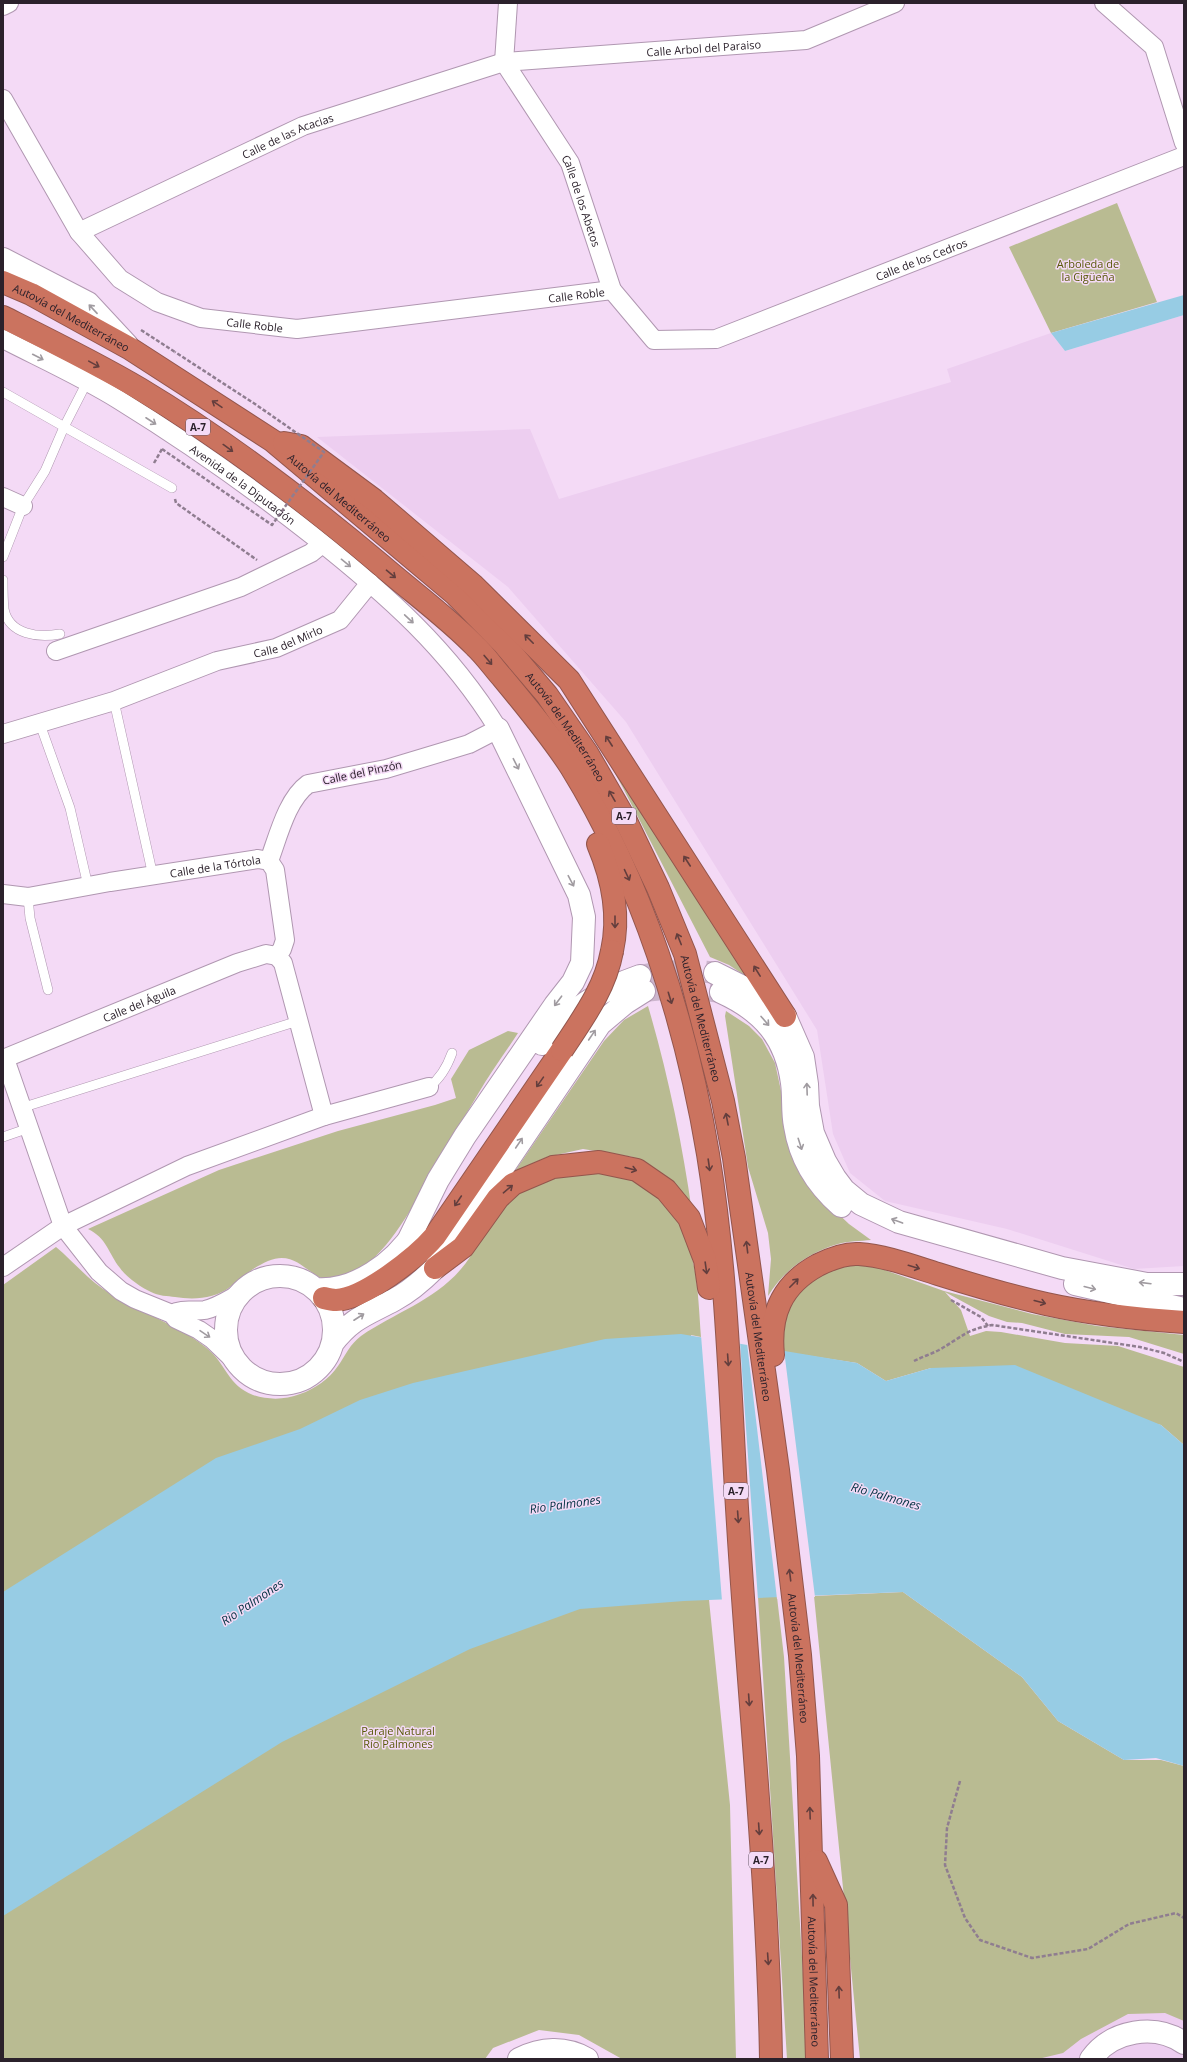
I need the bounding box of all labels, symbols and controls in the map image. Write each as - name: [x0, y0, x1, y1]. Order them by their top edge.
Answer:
- street label: Calle Arbol del Paraiso: [646, 36, 762, 59]
- street label: Calle de las Acacias: [239, 109, 335, 161]
- street label: Calle de los Abetos: [559, 151, 605, 249]
- street label: Calle de los Cedros: [873, 234, 969, 283]
- park label: Arboleda de la Cigüeña: [1057, 256, 1119, 284]
- street label: Autovía del Mediterráneo: [11, 280, 133, 355]
- street label: Calle Roble: [547, 283, 605, 305]
- one-way arrow: [89, 304, 98, 314]
- street label: Calle Roble: [226, 313, 284, 335]
- one-way arrow: [32, 353, 44, 361]
- one-way arrow: [88, 360, 100, 368]
- one-way arrow: [212, 400, 223, 408]
- one-way arrow: [145, 417, 157, 425]
- road number: A-7: [186, 419, 210, 435]
- street label: Avenida de la Diputación: [187, 441, 299, 527]
- one-way arrow: [223, 443, 234, 452]
- street label: Autovía del Mediterráneo: [285, 449, 395, 545]
- one-way arrow: [341, 559, 352, 568]
- one-way arrow: [385, 569, 396, 578]
- one-way arrow: [404, 614, 414, 624]
- street label: Calle del Mirlo: [252, 621, 325, 660]
- one-way arrow: [524, 635, 534, 644]
- one-way arrow: [483, 655, 492, 665]
- street label: Autovía del Mediterráneo: [523, 668, 609, 784]
- one-way arrow: [605, 736, 613, 747]
- street label: Calle del Pinzón: [321, 756, 403, 788]
- one-way arrow: [512, 758, 520, 770]
- one-way arrow: [608, 790, 616, 802]
- road number: A-7: [612, 808, 636, 824]
- street label: Calle de la Tórtola: [169, 851, 262, 880]
- one-way arrow: [683, 856, 692, 867]
- one-way arrow: [624, 869, 631, 881]
- one-way arrow: [568, 875, 576, 887]
- one-way arrow: [611, 915, 619, 928]
- one-way arrow: [674, 934, 682, 946]
- street label: Autovía del Mediterráneo: [678, 953, 725, 1084]
- one-way arrow: [753, 966, 761, 977]
- street label: Calle del Águila: [100, 982, 178, 1025]
- one-way arrow: [667, 991, 674, 1004]
- one-way arrow: [553, 996, 562, 1007]
- one-way arrow: [761, 1016, 770, 1026]
- one-way arrow: [588, 1030, 596, 1041]
- one-way arrow: [536, 1076, 544, 1087]
- one-way arrow: [803, 1083, 811, 1096]
- one-way arrow: [722, 1112, 730, 1125]
- one-way arrow: [515, 1137, 524, 1148]
- one-way arrow: [796, 1137, 804, 1149]
- one-way arrow: [705, 1158, 713, 1171]
- one-way arrow: [625, 1166, 638, 1174]
- one-way arrow: [503, 1184, 513, 1193]
- one-way arrow: [454, 1195, 463, 1206]
- one-way arrow: [892, 1216, 904, 1224]
- one-way arrow: [743, 1241, 751, 1254]
- one-way arrow: [702, 1261, 710, 1274]
- one-way arrow: [908, 1264, 921, 1271]
- street label: Autovía del Mediterráneo: [743, 1271, 776, 1403]
- one-way arrow: [789, 1278, 799, 1288]
- one-way arrow: [1139, 1279, 1152, 1287]
- one-way arrow: [1083, 1285, 1096, 1292]
- one-way arrow: [1033, 1299, 1046, 1306]
- one-way arrow: [354, 1313, 365, 1321]
- one-way arrow: [199, 1330, 211, 1338]
- one-way arrow: [724, 1353, 731, 1366]
- water label: Rio Palmones: [849, 1478, 923, 1514]
- road number: A-7: [724, 1483, 748, 1499]
- water label: Rio Palmones: [528, 1491, 602, 1517]
- one-way arrow: [734, 1510, 741, 1523]
- one-way arrow: [787, 1568, 794, 1581]
- water label: Rio Palmones: [218, 1575, 286, 1629]
- street label: Autovía del Mediterráneo: [785, 1592, 813, 1724]
- one-way arrow: [746, 1693, 753, 1706]
- park label: Paraje Natural Río Palmones: [361, 1723, 435, 1751]
- one-way arrow: [806, 1807, 814, 1820]
- one-way arrow: [755, 1822, 762, 1835]
- road number: A-7: [749, 1852, 773, 1868]
- one-way arrow: [809, 1894, 817, 1907]
- street label: Autovía del Mediterráneo: [805, 1916, 824, 2047]
- one-way arrow: [764, 1952, 771, 1965]
- one-way arrow: [835, 1986, 843, 1999]

